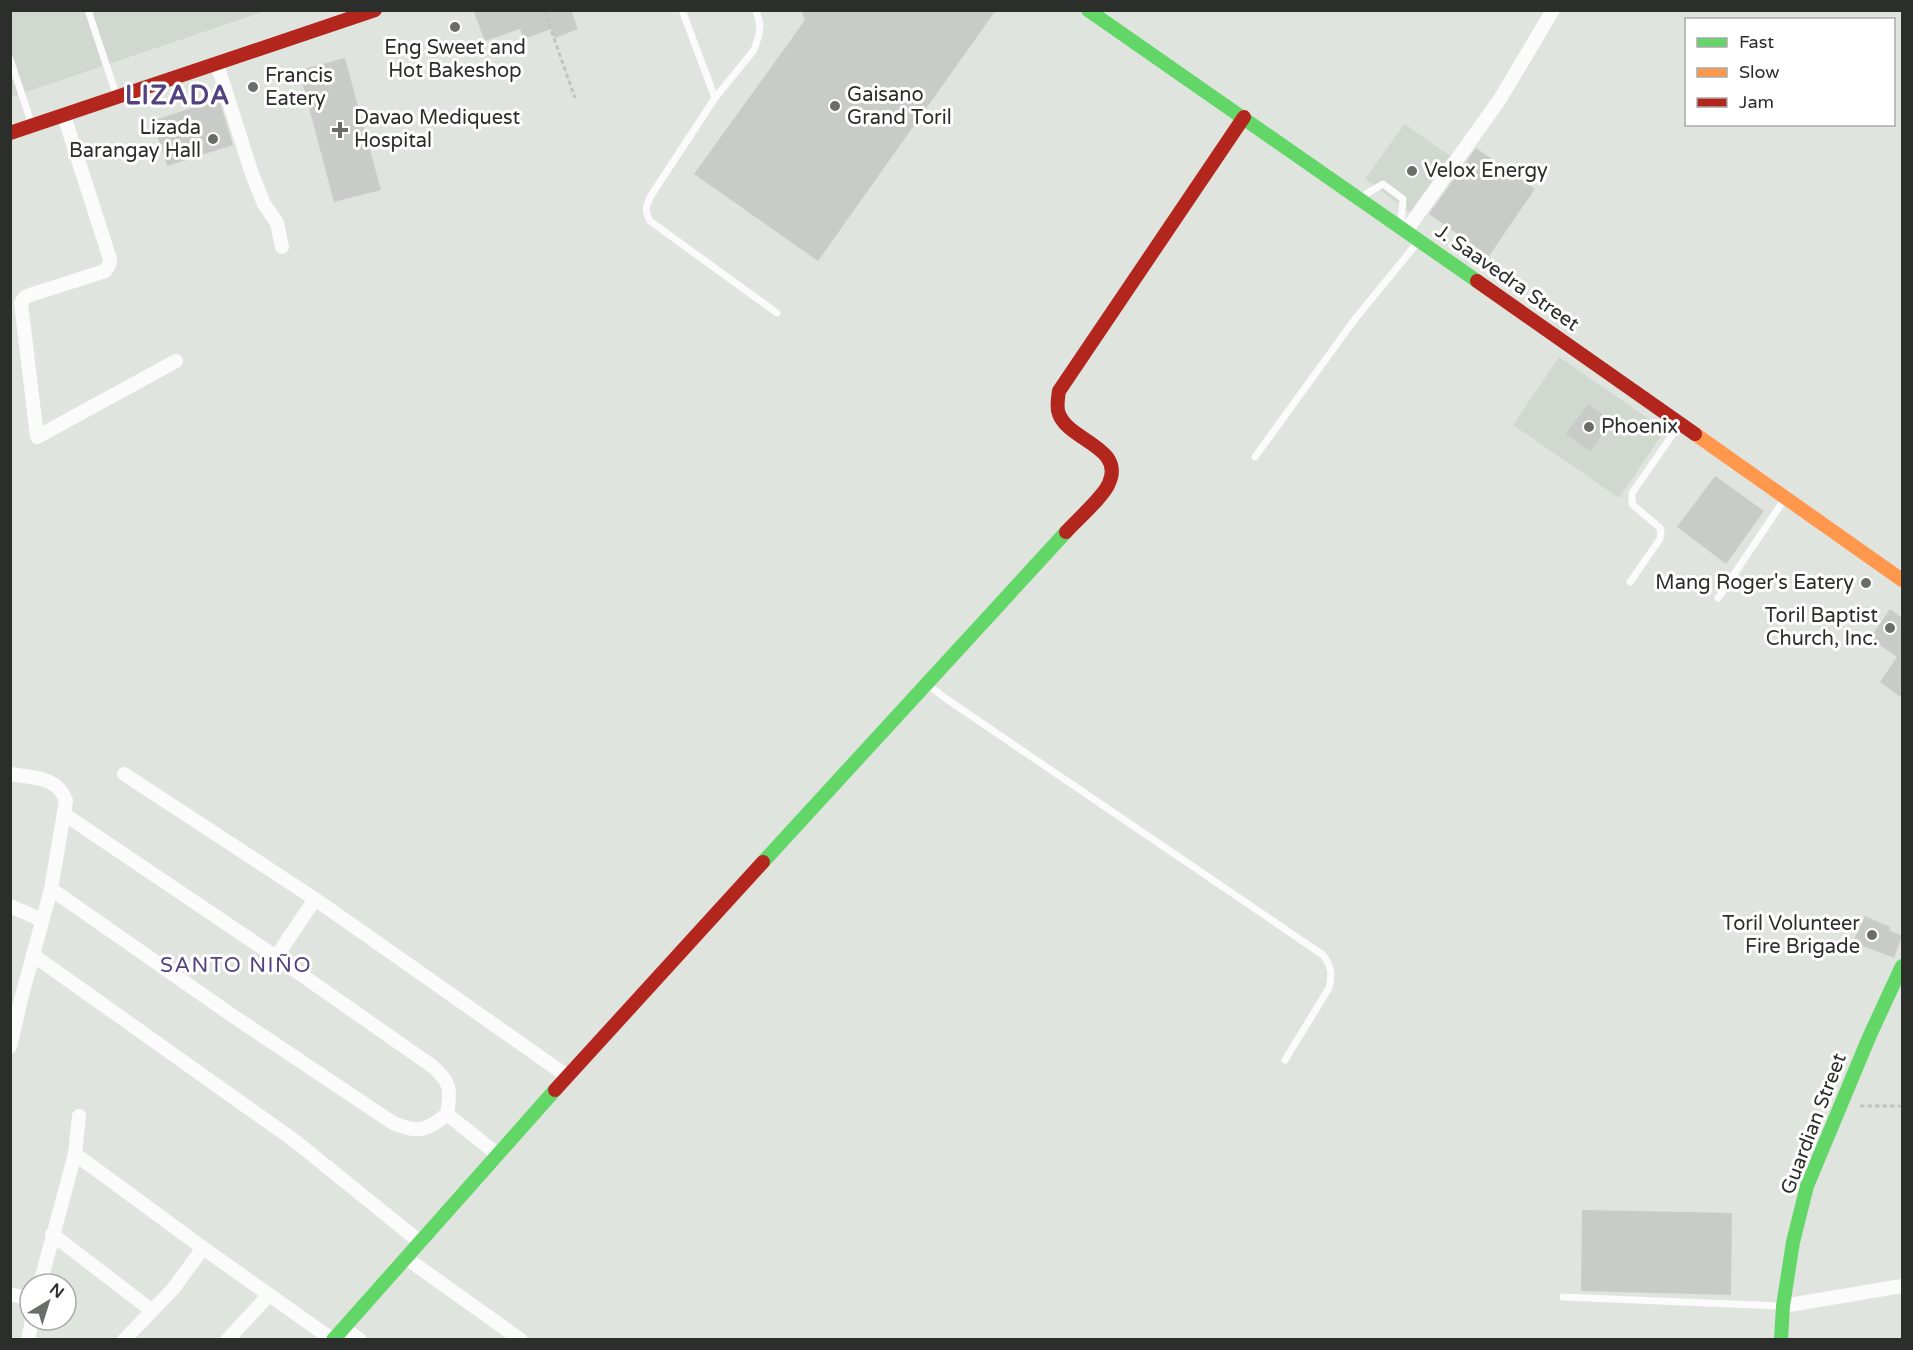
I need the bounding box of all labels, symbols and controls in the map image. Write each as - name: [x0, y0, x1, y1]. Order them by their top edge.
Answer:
- legend: [1685, 18, 1895, 126]
- marker: Eng Sweet and Hot Bakeshop: [448, 20, 462, 34]
- text: Fast: [1739, 31, 1774, 53]
- place label: Eng Sweet and Hot Bakeshop: [384, 36, 526, 83]
- text: Slow: [1739, 61, 1780, 83]
- place label: Francis Eatery: [265, 64, 333, 111]
- district label: LIZADA: [125, 80, 231, 111]
- marker: Francis Eatery: [246, 80, 260, 94]
- place label: Gaisano Grand Toril: [847, 83, 952, 130]
- text: Jam: [1739, 91, 1774, 113]
- marker: Gaisano Grand Toril: [828, 99, 842, 113]
- place label: Davao Mediquest Hospital: [354, 106, 521, 153]
- place label: Lizada Barangay Hall: [69, 116, 201, 163]
- marker: Davao Mediquest Hospital: [331, 121, 349, 139]
- marker: Lizada Barangay Hall: [206, 132, 220, 146]
- place label: Velox Energy: [1424, 159, 1548, 183]
- marker: Velox Energy: [1405, 164, 1419, 178]
- street label: J. Saavedra Street: [1430, 219, 1584, 337]
- place label: Phoenix: [1601, 415, 1678, 439]
- marker: Phoenix: [1582, 420, 1596, 434]
- place label: Mang Roger's Eatery: [1655, 571, 1854, 595]
- marker: Mang Roger's Eatery: [1859, 576, 1873, 590]
- place label: Toril Baptist Church, Inc.: [1765, 604, 1878, 651]
- marker: Toril Baptist Church, Inc.: [1883, 621, 1897, 635]
- place label: Toril Volunteer Fire Brigade: [1722, 912, 1860, 959]
- marker: Toril Volunteer Fire Brigade: [1865, 928, 1879, 942]
- district label: SANTO NIÑO: [160, 953, 312, 978]
- street label: Guardian Street: [1776, 1050, 1852, 1198]
- north arrow: [18, 1272, 78, 1332]
- text: N: [45, 1279, 68, 1303]

